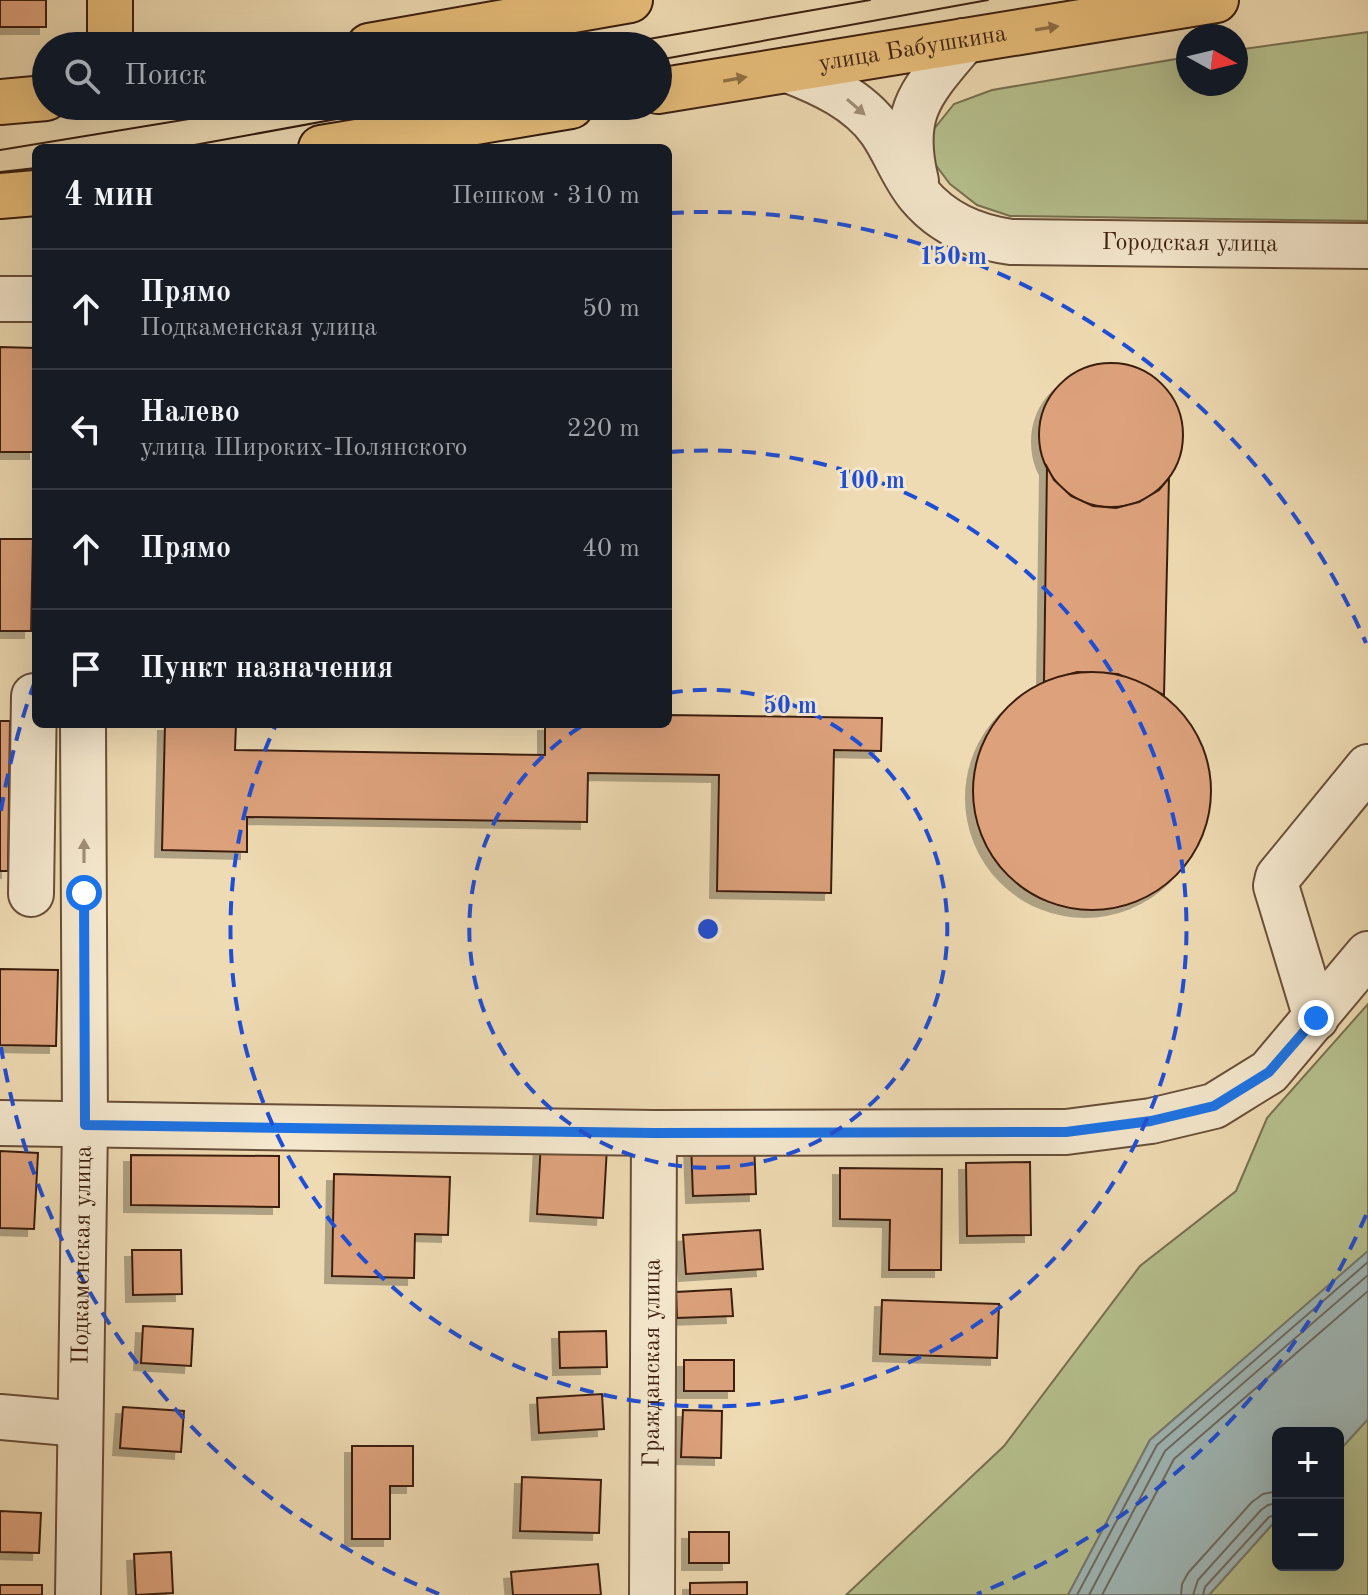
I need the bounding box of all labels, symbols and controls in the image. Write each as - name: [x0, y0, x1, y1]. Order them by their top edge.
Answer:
- one-way arrow: [1035, 21, 1060, 33]
- street label: улица Бабушкина: [817, 22, 1008, 77]
- north arrow: [1176, 24, 1248, 96]
- search box: [32, 32, 672, 120]
- icon: search: [60, 54, 104, 98]
- text: Поиск: [124, 61, 207, 91]
- one-way arrow: [723, 72, 748, 84]
- one-way arrow: [845, 98, 865, 115]
- text: 4 мин: [64, 179, 154, 213]
- text: Пешком · 310 m: [452, 183, 640, 209]
- street label: Городская улица: [1102, 231, 1278, 257]
- text: 150 m: [919, 245, 987, 270]
- text: Прямо: [140, 278, 231, 308]
- icon: ahead: [64, 287, 108, 331]
- text: 50 m: [582, 296, 640, 322]
- text: Подкаменская улица: [140, 315, 377, 341]
- text: Налево: [140, 398, 240, 428]
- icon: left: [64, 407, 108, 451]
- text: 220 m: [567, 416, 640, 442]
- text: улица Широких-Полянского: [140, 435, 467, 461]
- text: 100 m: [837, 470, 905, 494]
- icon: ahead: [64, 527, 108, 571]
- text: Прямо: [140, 534, 231, 564]
- text: 40 m: [582, 536, 640, 562]
- icon: arrive: [64, 647, 108, 691]
- text: Пункт назначения: [140, 654, 393, 684]
- text: 50 m: [763, 694, 817, 719]
- one-way arrow: [78, 838, 90, 863]
- route start: [66, 875, 102, 911]
- centre of rings: [694, 915, 722, 943]
- route end: [1298, 1000, 1334, 1036]
- street label: Подкаменская улица: [69, 1145, 97, 1365]
- street label: Гражданская улица: [641, 1258, 665, 1468]
- map controls: [1272, 1427, 1344, 1571]
- button: +: [1272, 1427, 1344, 1499]
- button: −: [1272, 1499, 1344, 1571]

